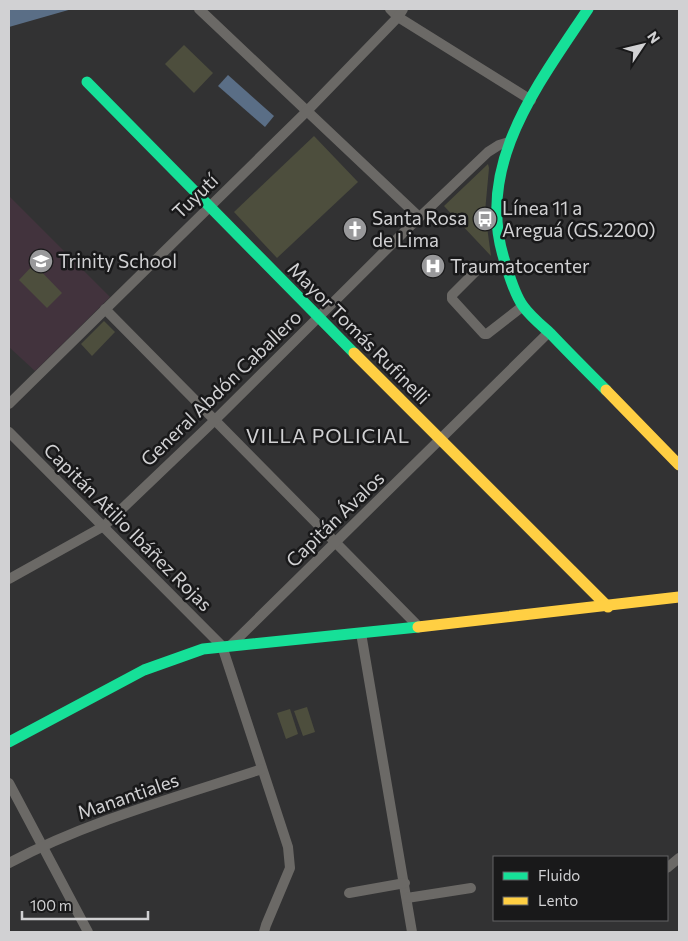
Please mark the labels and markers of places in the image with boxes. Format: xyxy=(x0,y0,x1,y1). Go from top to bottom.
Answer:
place label: Línea 11 a Areguá (GS.2200) xyxy=(502,196,656,241)
place label: Santa Rosa de Lima xyxy=(372,206,467,251)
bus stop icon: Línea 11 a Areguá (GS.2200) xyxy=(472,206,498,232)
church icon: Santa Rosa de Lima xyxy=(342,216,368,242)
school or university icon: Trinity School xyxy=(28,248,54,274)
place label: Trinity School xyxy=(58,249,177,272)
hospital icon: Traumatocenter xyxy=(420,253,446,279)
place label: Traumatocenter xyxy=(450,254,590,277)

